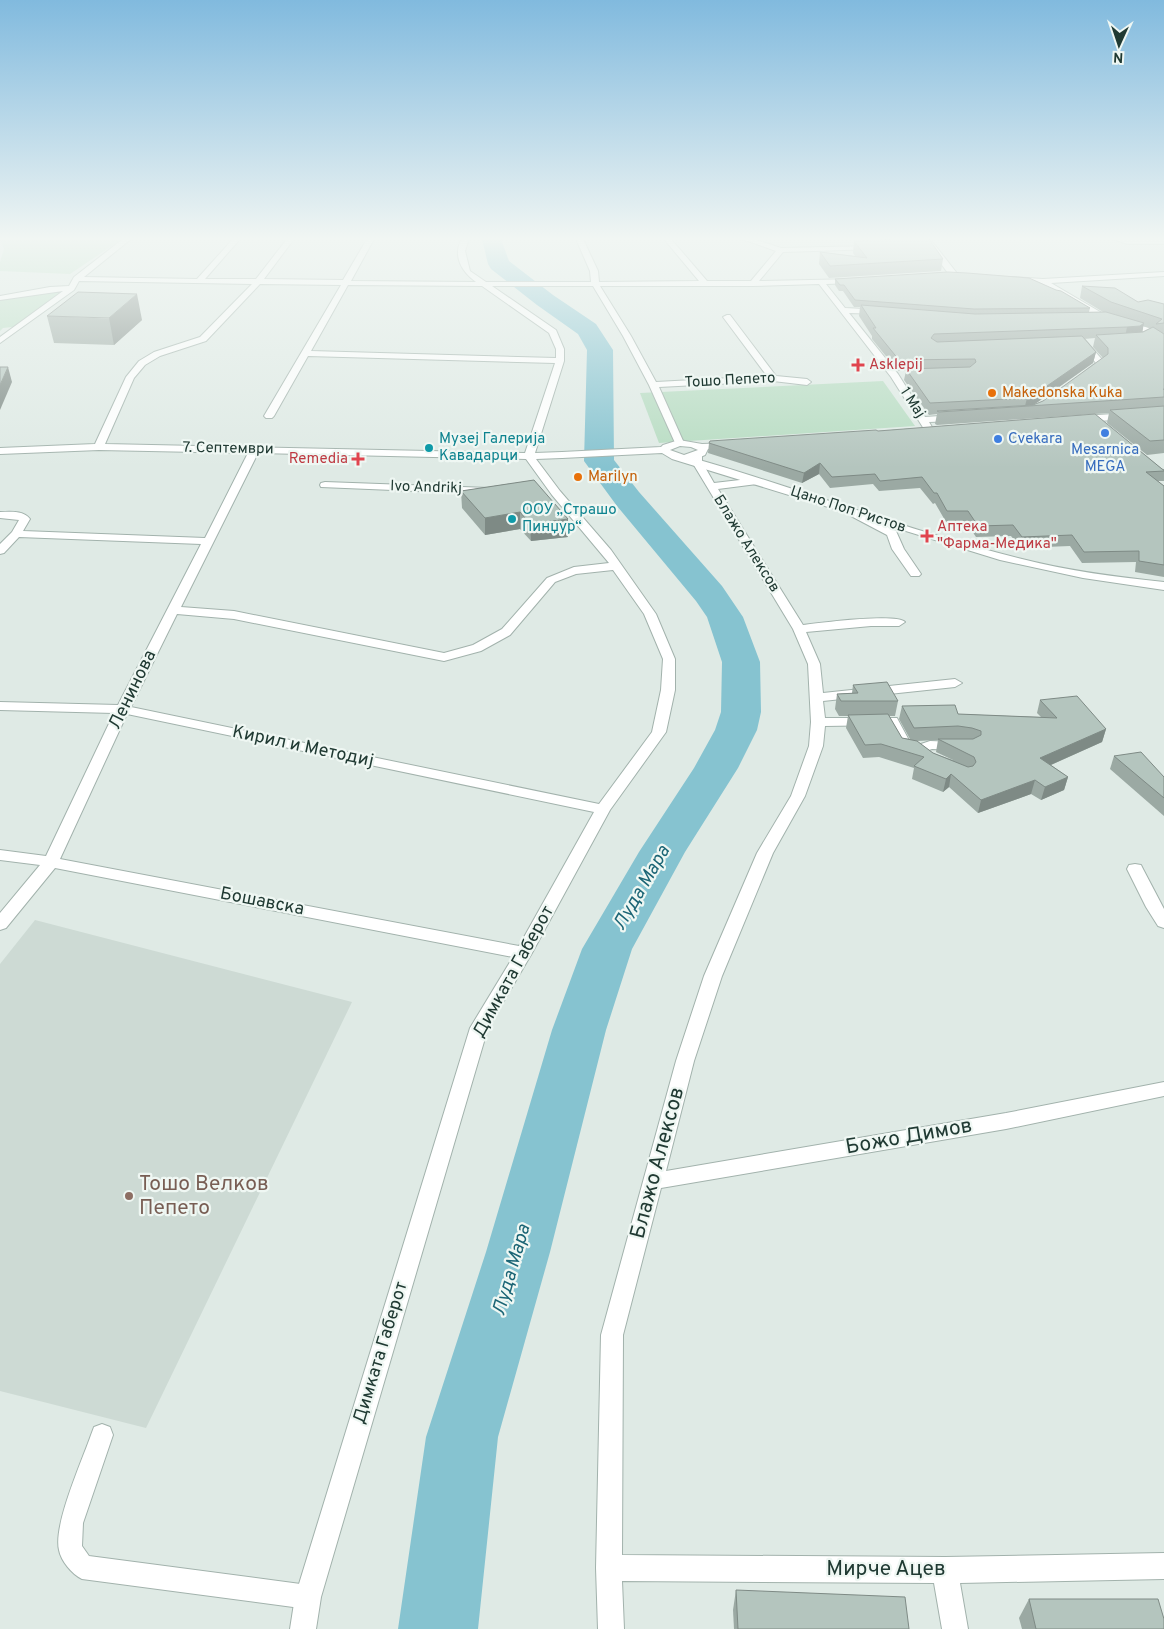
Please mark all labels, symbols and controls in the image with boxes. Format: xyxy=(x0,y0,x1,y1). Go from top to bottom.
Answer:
north arrow xyxy=(1094,20,1144,70)
text: N xyxy=(1113,48,1124,65)
place label: Asklepij xyxy=(869,356,923,375)
marker: Asklepij xyxy=(851,358,865,372)
street label: Тошо Пепето xyxy=(684,369,776,393)
street label: 1 Maj xyxy=(895,384,929,422)
place label: Makedonska Kuka xyxy=(1002,384,1122,403)
marker: Makedonska Kuka xyxy=(986,387,998,399)
marker: Mesarnica MEGA xyxy=(1099,427,1111,439)
place label: Музеј Галерија Кавадарци xyxy=(439,430,545,466)
place label: Cvekara xyxy=(1008,430,1062,449)
marker: Cvekara xyxy=(992,433,1004,445)
street label: 7. Септември xyxy=(182,439,274,459)
place label: Mesarnica MEGA xyxy=(1071,441,1139,477)
marker: Музеј Галерија Кавадарци xyxy=(423,442,435,454)
place label: Remedia xyxy=(289,450,348,469)
marker: Remedia xyxy=(352,453,364,465)
place label: Marilyn xyxy=(588,468,638,487)
marker: Marilyn xyxy=(572,471,584,483)
street label: Ivo Andrikj xyxy=(390,477,462,499)
street label: Цано Поп Ристов xyxy=(788,482,908,538)
street label: Блажо Алексов xyxy=(708,492,784,596)
place label: ООУ „Страшо Пинџур“ xyxy=(522,501,617,537)
marker: ООУ „Страшо Пинџур“ xyxy=(506,513,518,525)
place label: Аптека "Фарма-Медика" xyxy=(937,518,1057,554)
marker: Аптека "Фарма-Медика" xyxy=(921,530,933,542)
street label: Ленинова xyxy=(104,646,162,734)
street label: Кирил и Методиј xyxy=(230,721,376,773)
water label: Луда Мара xyxy=(608,841,676,935)
street label: Бошавска xyxy=(218,883,306,921)
street label: Димката Габерот xyxy=(468,902,560,1042)
street label: Блажо Алексов xyxy=(625,1084,691,1242)
street label: Божо Димов xyxy=(843,1113,975,1161)
place label: Тошо Велков Пепето xyxy=(139,1171,269,1222)
marker: Тошо Велков Пепето xyxy=(123,1190,135,1202)
water label: Луда Мара xyxy=(488,1221,537,1318)
street label: Димката Габерот xyxy=(348,1279,414,1427)
street label: Мирче Ацев xyxy=(826,1556,946,1583)

